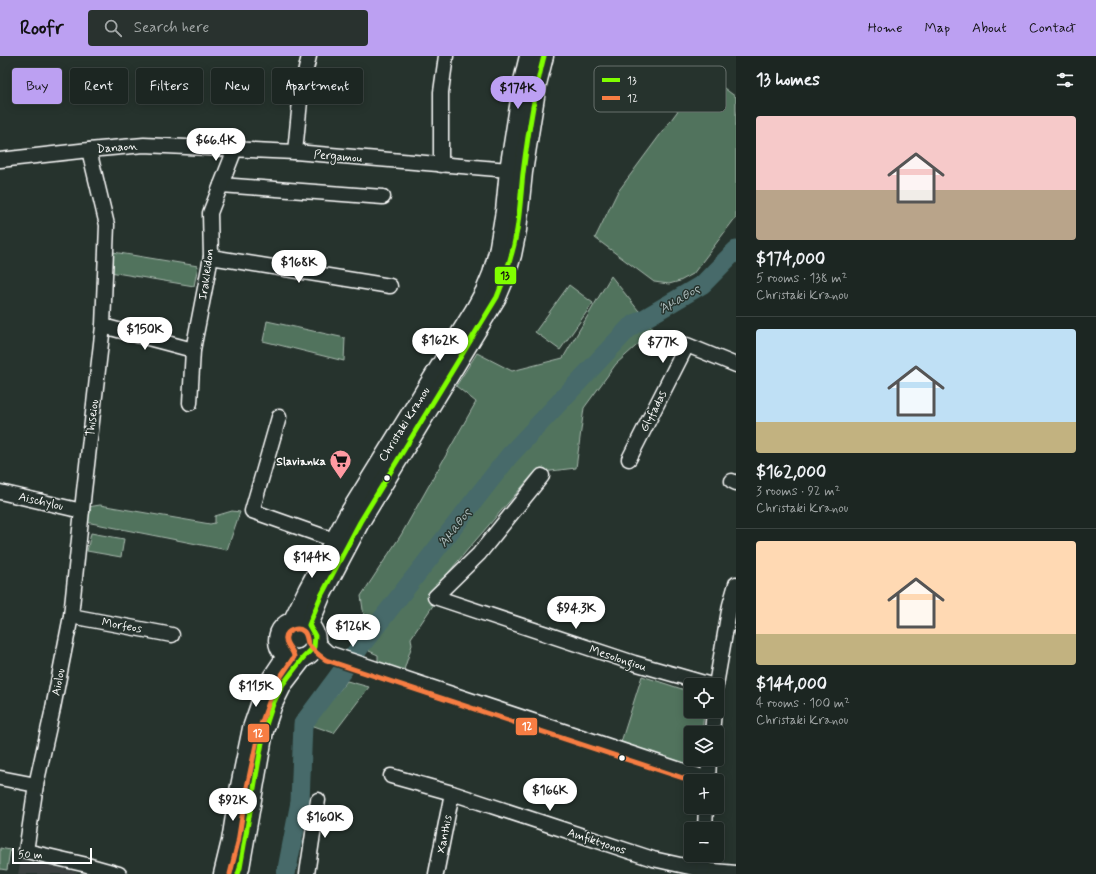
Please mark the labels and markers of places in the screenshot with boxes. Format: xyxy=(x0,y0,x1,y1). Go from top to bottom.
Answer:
pin: $174K xyxy=(490,76,546,110)
pin: $66.4K xyxy=(183,128,249,162)
pin: $168K xyxy=(271,250,327,284)
pin: $150K xyxy=(117,317,173,351)
pin: $162K xyxy=(412,328,468,362)
pin: $77K xyxy=(639,330,687,364)
supermarket icon: Slavianka xyxy=(328,448,354,481)
place label: Slavianka xyxy=(276,454,326,470)
unlabelled marker xyxy=(382,473,392,483)
pin: $144K xyxy=(284,545,340,579)
pin: $94.3K xyxy=(543,596,609,630)
pin: $126K xyxy=(325,614,381,648)
pin: $115K xyxy=(228,674,284,708)
unlabelled marker xyxy=(617,753,627,763)
pin: $166K xyxy=(522,778,578,812)
pin: $92K xyxy=(209,788,257,822)
pin: $160K xyxy=(297,805,353,839)

